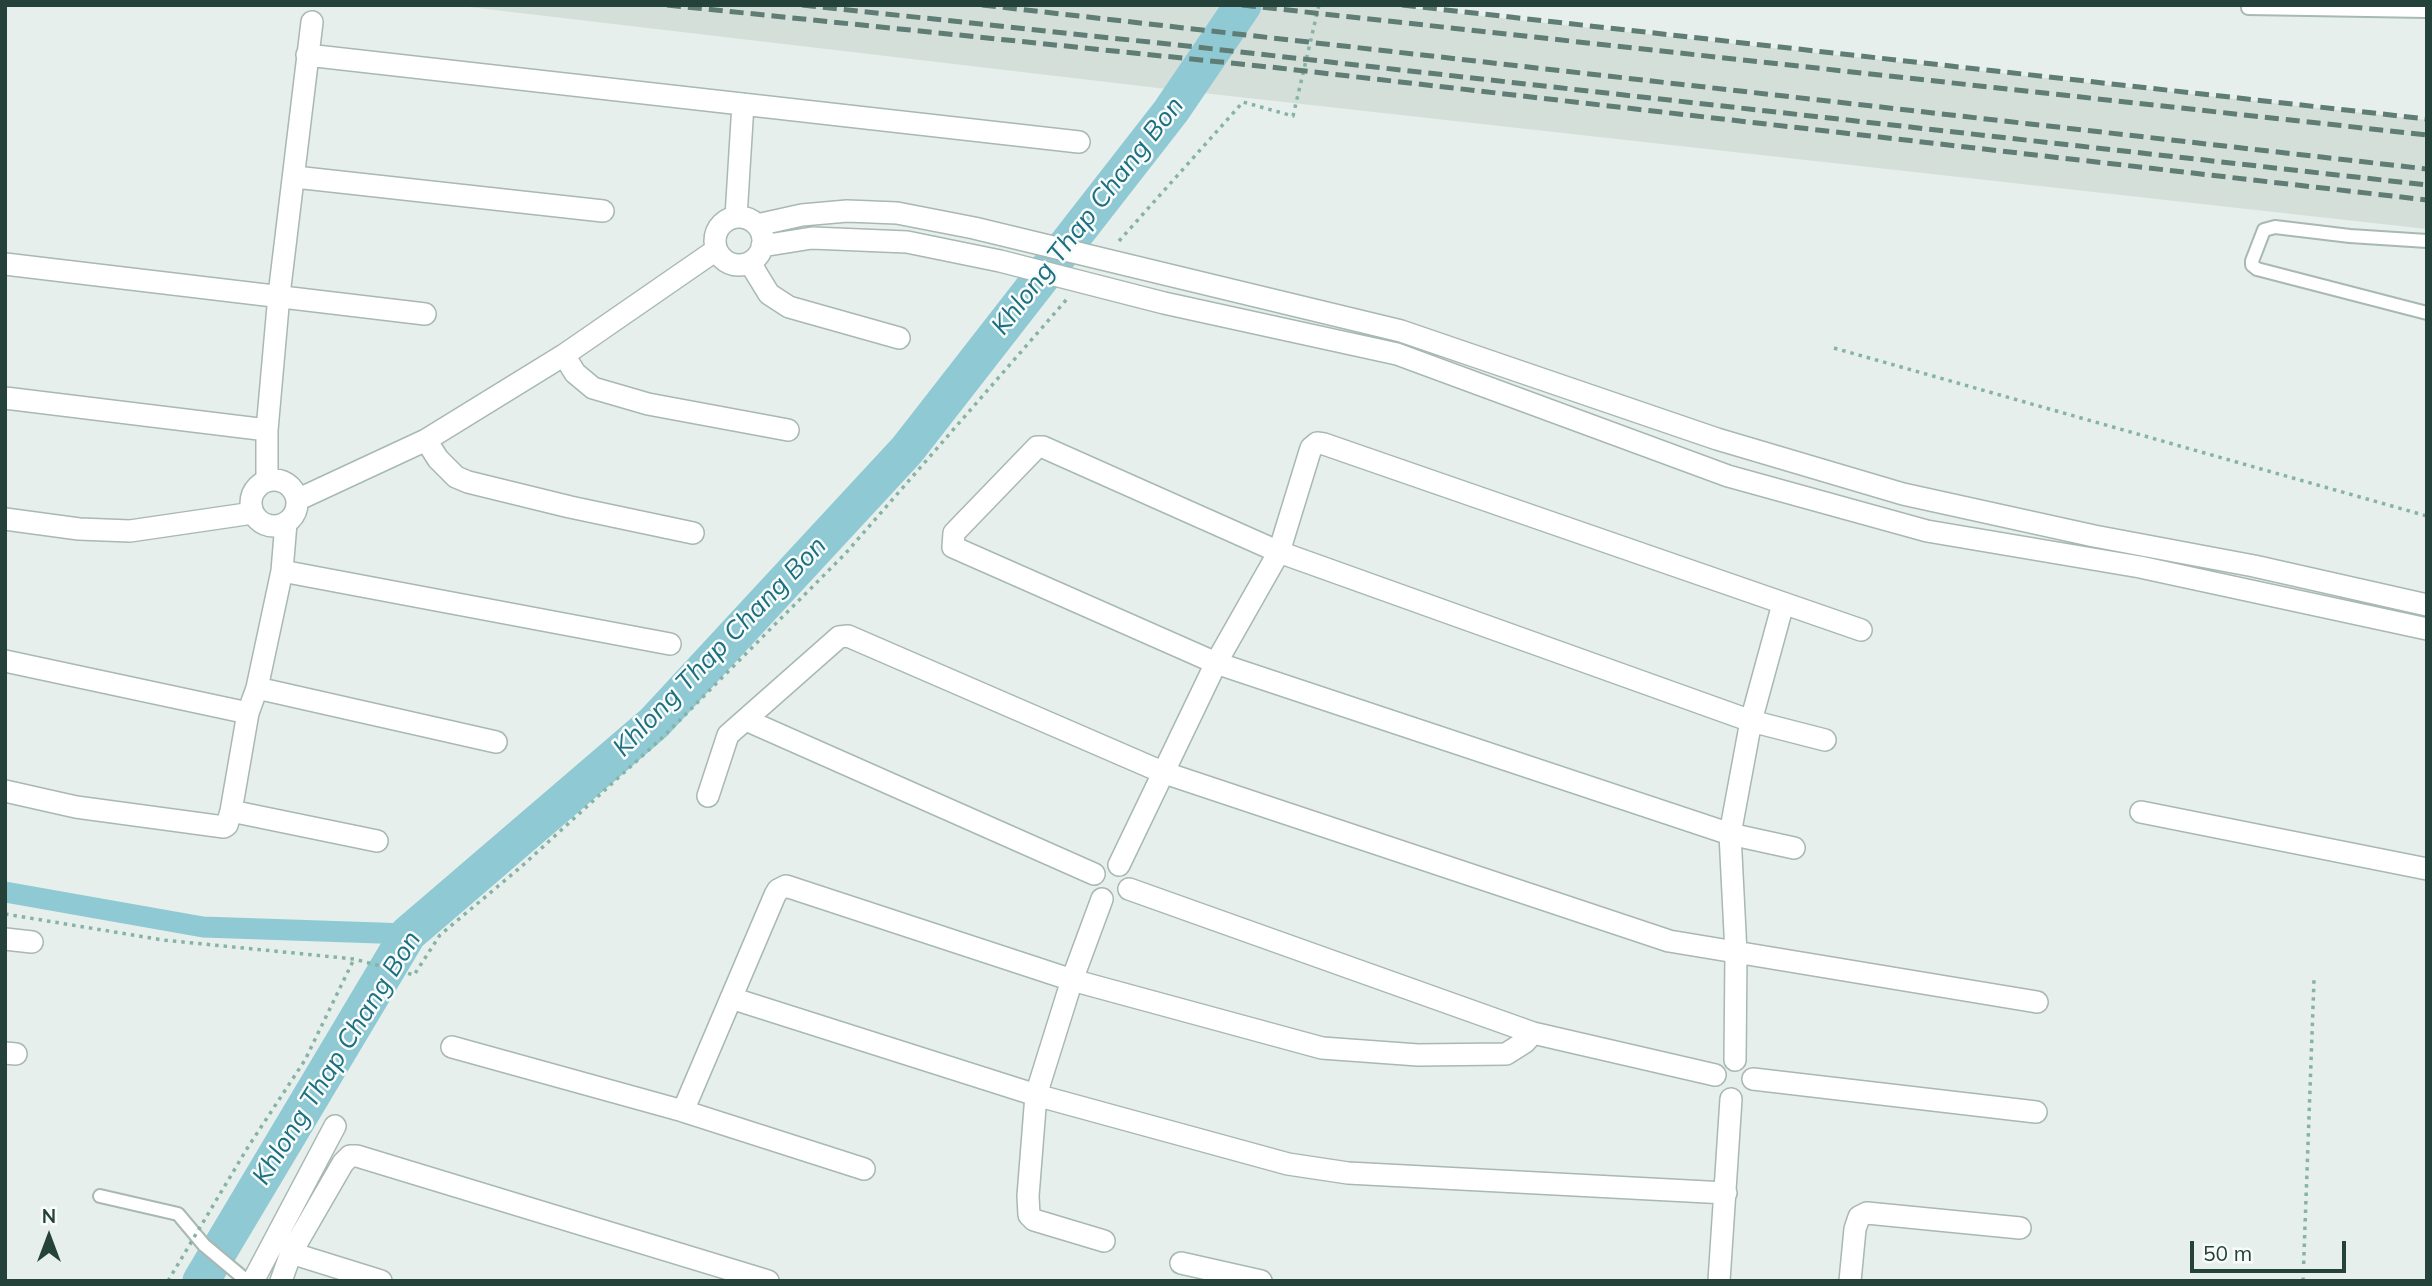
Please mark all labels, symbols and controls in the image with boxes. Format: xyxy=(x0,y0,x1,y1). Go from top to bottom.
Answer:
water label: Khlong Thap Chang Bon xyxy=(985,91,1191,341)
water label: Khlong Thap Chang Bon xyxy=(607,531,833,763)
water label: Khlong Thap Chang Bon xyxy=(246,925,428,1191)
north arrow xyxy=(14,1202,84,1272)
text: N xyxy=(42,1204,56,1228)
scale bar xyxy=(2194,1226,2350,1270)
text: 50 m xyxy=(2203,1240,2252,1266)

